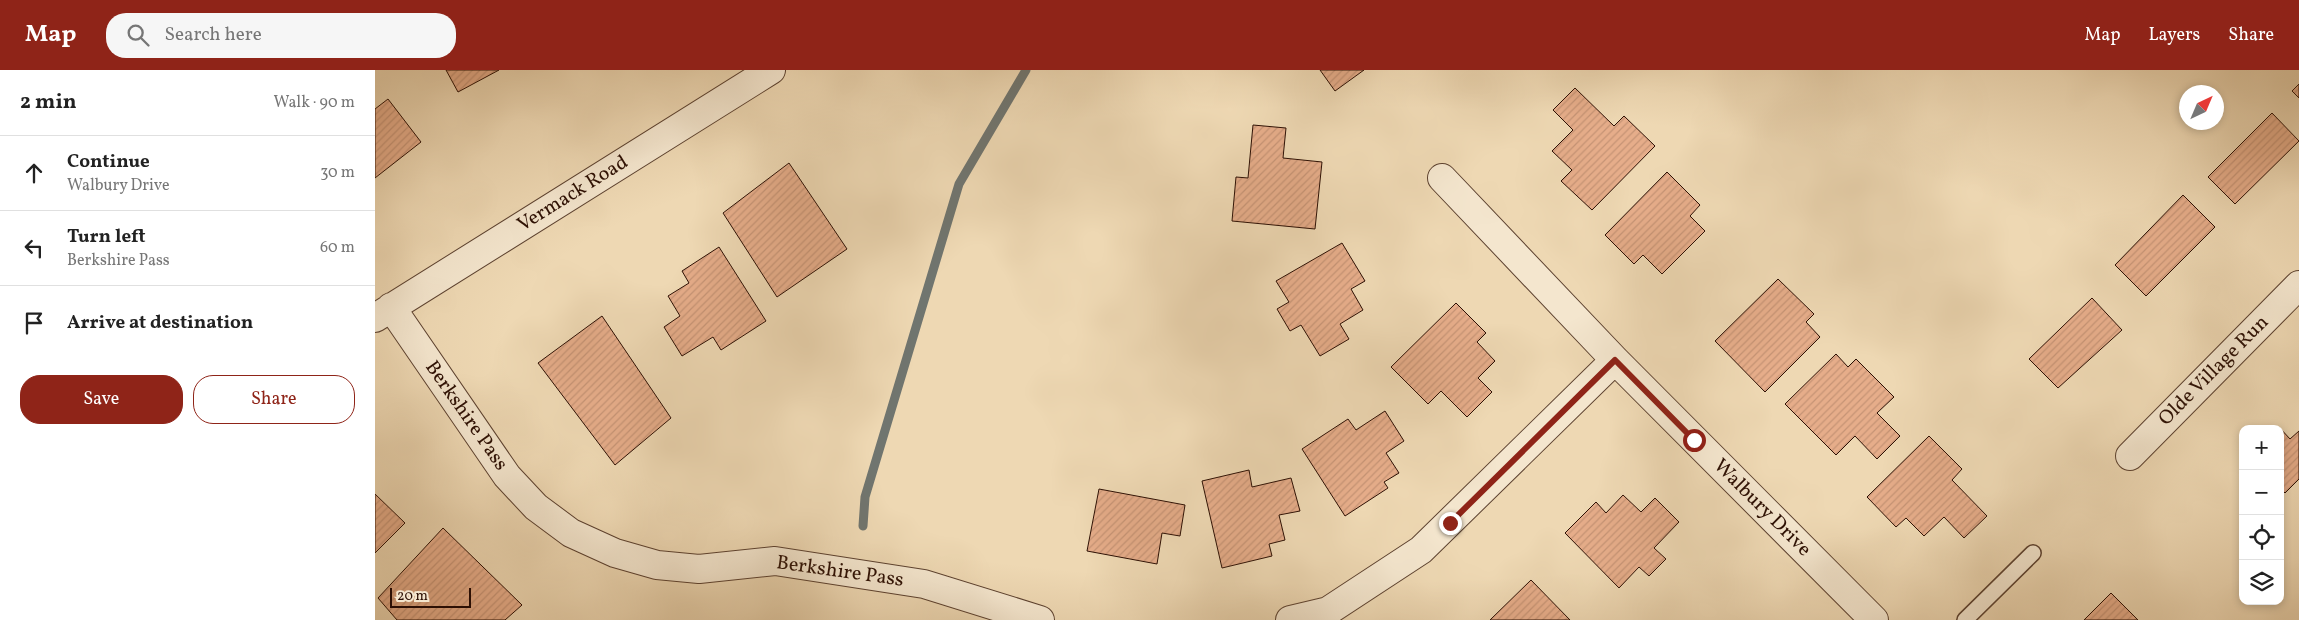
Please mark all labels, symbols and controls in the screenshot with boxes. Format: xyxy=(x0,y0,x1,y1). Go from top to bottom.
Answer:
search box xyxy=(106,13,456,58)
text: Map xyxy=(25,18,76,52)
icon: search xyxy=(124,21,152,49)
text: Search here xyxy=(164,22,262,48)
text: Map xyxy=(2084,23,2120,48)
text: Layers xyxy=(2148,23,2200,48)
text: Share xyxy=(2228,23,2274,48)
north arrow xyxy=(2179,85,2224,130)
text: 2 min xyxy=(20,88,77,117)
text: Walk · 90 m xyxy=(273,92,355,114)
text: Continue xyxy=(67,149,150,175)
street label: Vermack Road xyxy=(512,149,634,239)
icon: ahead xyxy=(20,159,48,187)
text: 30 m xyxy=(320,162,355,184)
text: Walbury Drive xyxy=(67,175,170,197)
text: Turn left xyxy=(67,224,146,250)
icon: left xyxy=(20,234,48,262)
text: 60 m xyxy=(320,237,355,259)
text: Berkshire Pass xyxy=(67,250,170,272)
icon: arrive xyxy=(20,309,48,337)
street label: Olde Village Run xyxy=(2152,309,2276,433)
text: Arrive at destination xyxy=(67,310,253,336)
street label: Berkshire Pass xyxy=(418,355,514,477)
button: Save xyxy=(20,375,183,424)
button: Share xyxy=(193,375,355,424)
map controls xyxy=(2239,425,2284,605)
button: + xyxy=(2239,425,2284,470)
route start xyxy=(1683,429,1706,452)
street label: Walbury Drive xyxy=(1707,453,1817,563)
button: − xyxy=(2239,470,2284,515)
route end xyxy=(1439,512,1462,535)
button: locate xyxy=(2239,515,2284,560)
street label: Berkshire Pass xyxy=(775,549,905,595)
button: layers xyxy=(2239,560,2284,605)
scale bar xyxy=(390,585,471,608)
text: 20 m xyxy=(397,587,428,606)

